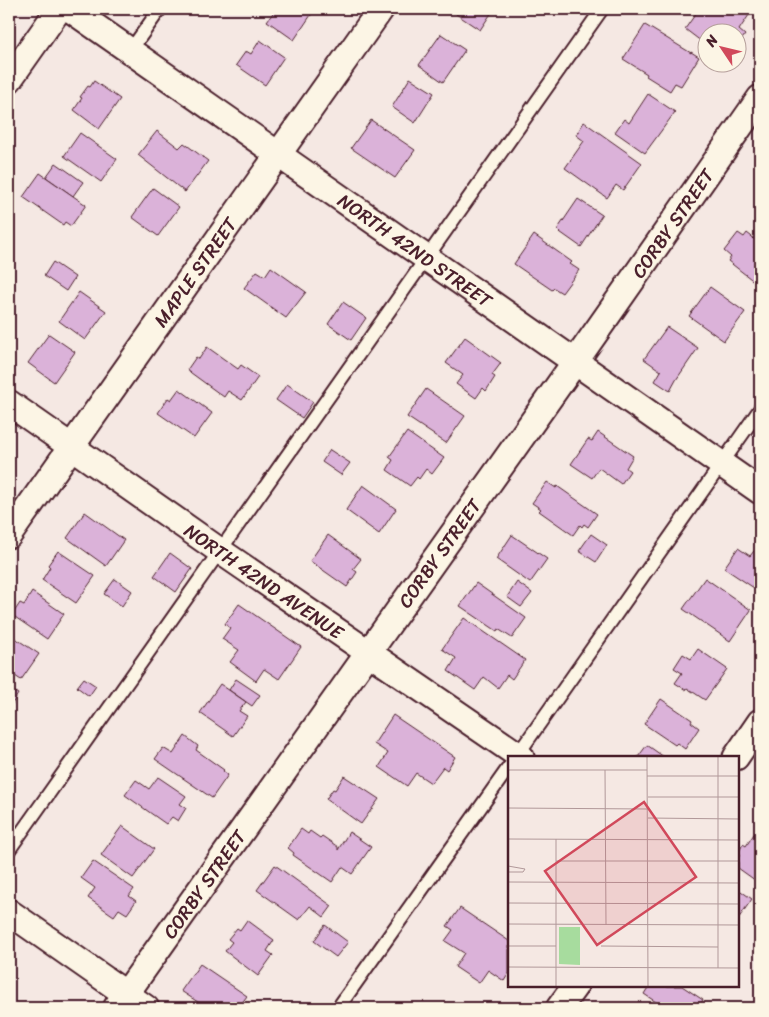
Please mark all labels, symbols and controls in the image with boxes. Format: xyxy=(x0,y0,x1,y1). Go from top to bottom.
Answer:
north arrow xyxy=(696,22,746,72)
text: N xyxy=(698,29,725,53)
street label: CORBY STREET xyxy=(623,161,723,285)
street label: NORTH 42ND STREET xyxy=(331,185,500,317)
street label: MAPLE STREET xyxy=(145,209,247,334)
street label: CORBY STREET xyxy=(389,491,491,615)
street label: NORTH 42ND AVENUE xyxy=(177,515,352,649)
inset map xyxy=(508,756,739,987)
street label: CORBY STREET xyxy=(154,822,255,946)

